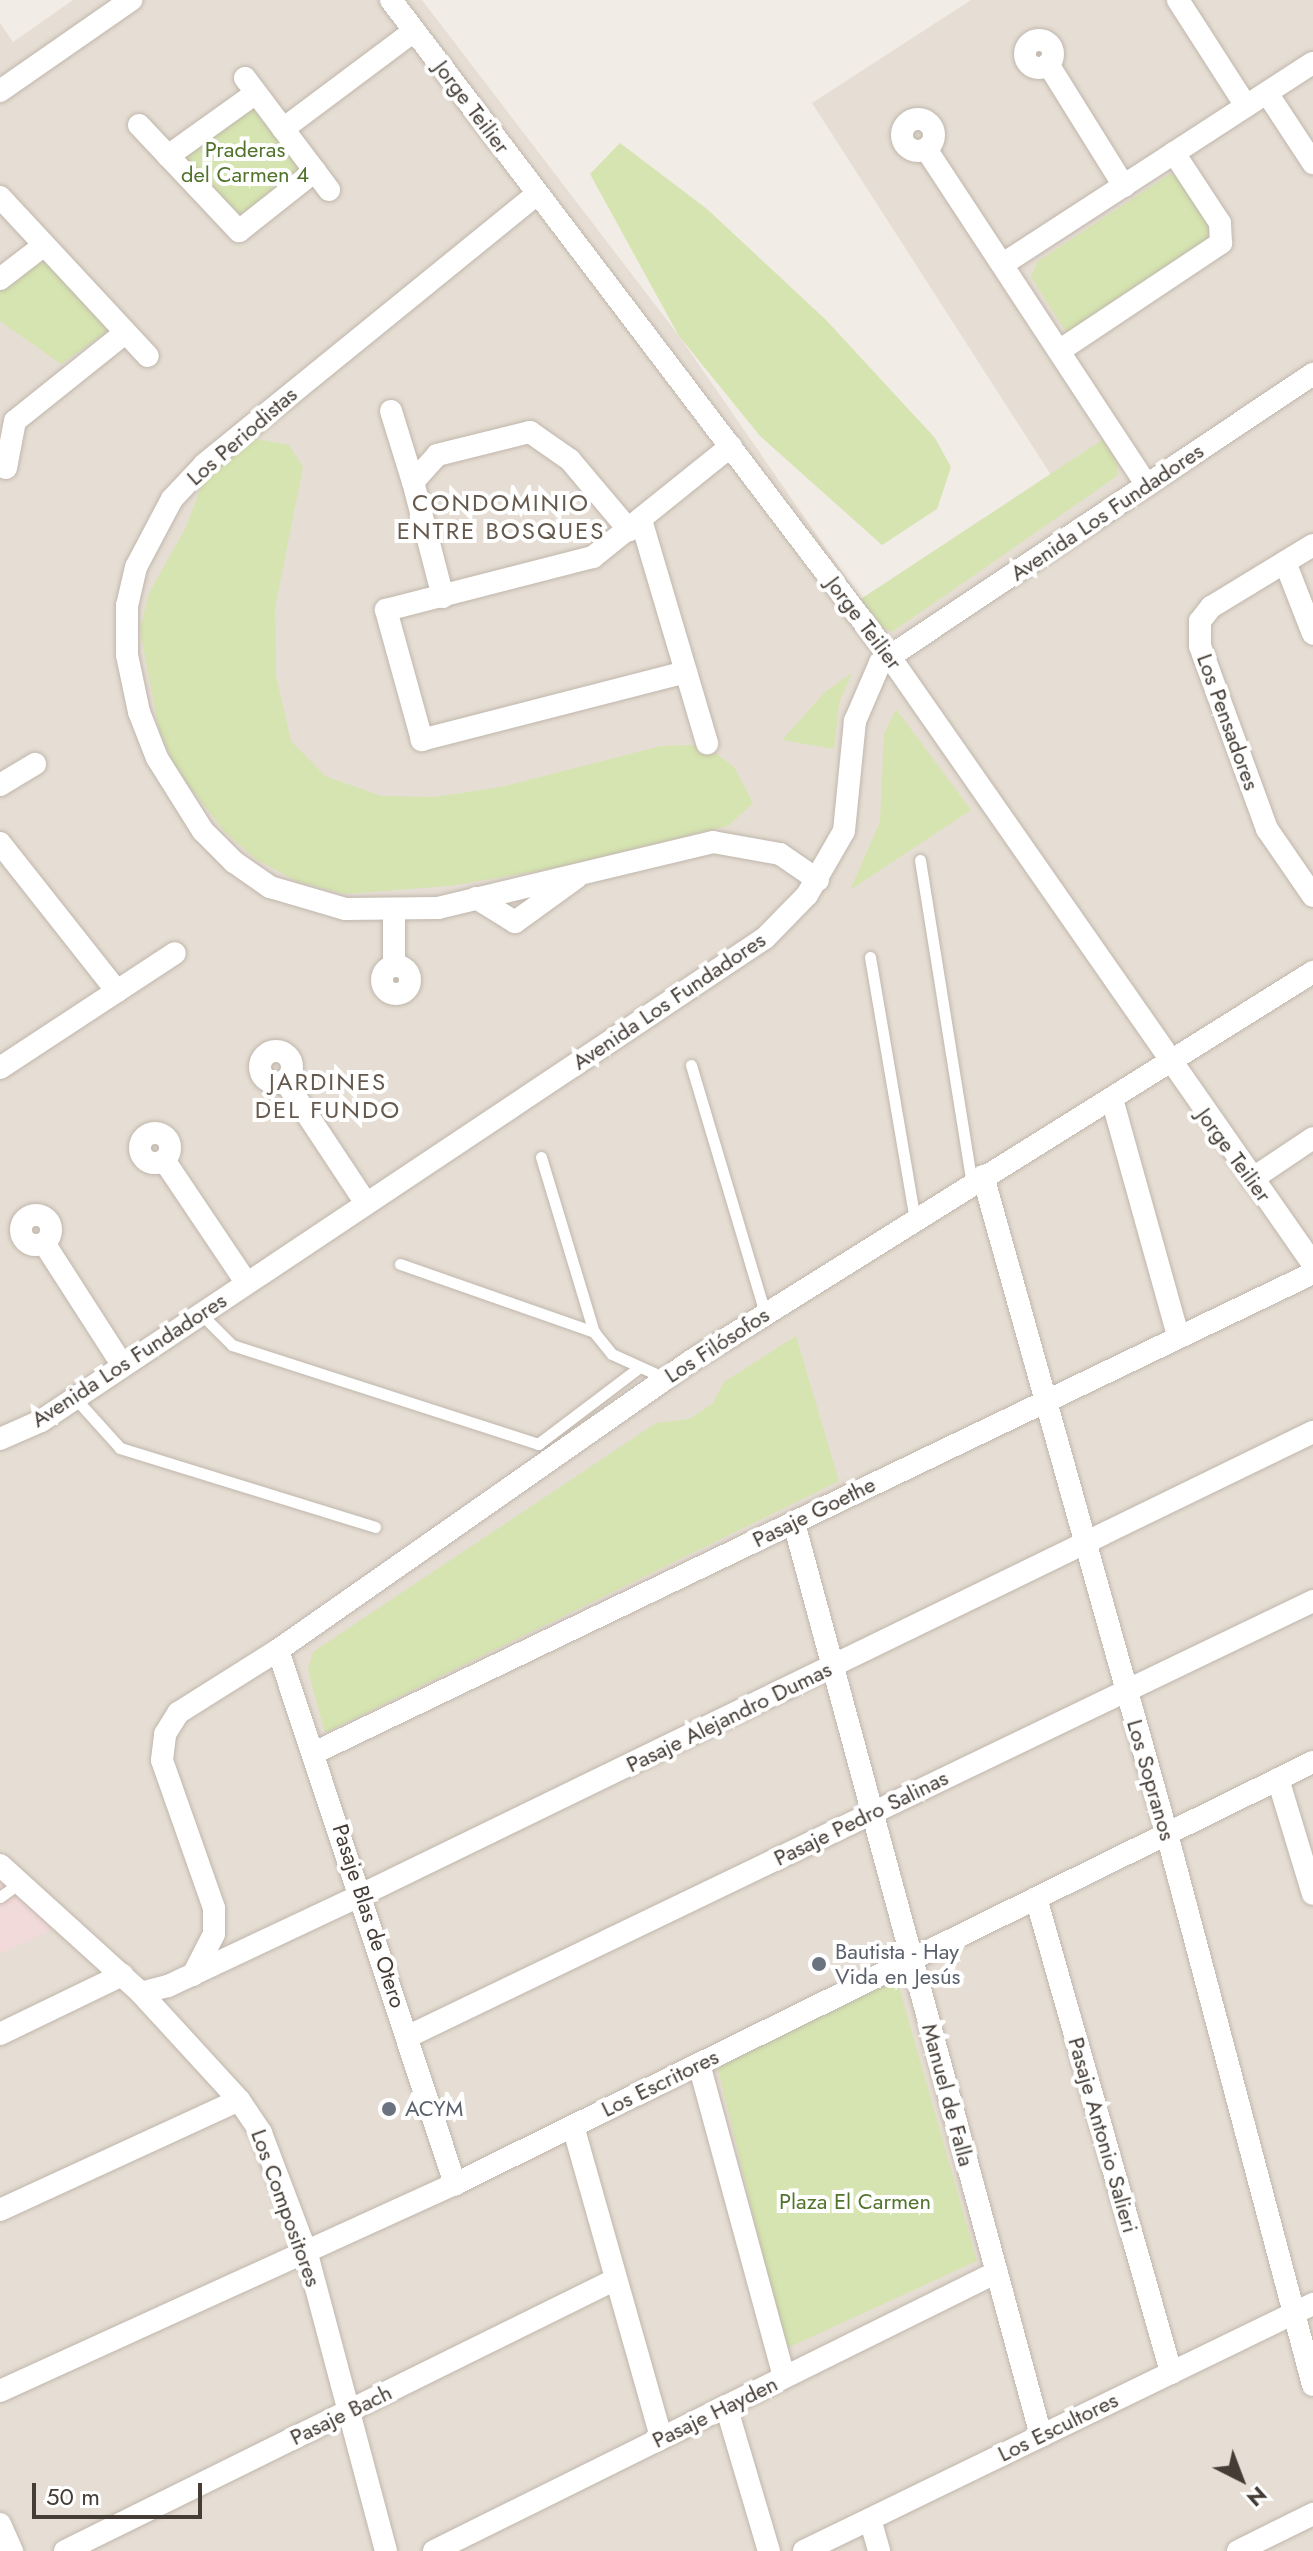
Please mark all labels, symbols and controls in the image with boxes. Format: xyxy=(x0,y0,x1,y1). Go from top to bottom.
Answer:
street label: Jorge Teilier xyxy=(428,55,516,159)
park label: Praderas del Carmen 4 xyxy=(181,136,309,188)
street label: Los Periodistas xyxy=(182,381,302,491)
street label: Avenida Los Fundadores xyxy=(1005,438,1209,586)
district label: CONDOMINIO ENTRE BOSQUES xyxy=(397,489,605,545)
street label: Jorge Teilier xyxy=(820,571,908,675)
street label: Los Pensadores xyxy=(1191,650,1265,794)
street label: Avenida Los Fundadores xyxy=(567,927,771,1075)
district label: JARDINES DEL FUNDO xyxy=(255,1068,401,1124)
street label: Jorge Teilier xyxy=(1191,1103,1277,1207)
street label: Avenida Los Fundadores xyxy=(27,1287,231,1433)
street label: Los Filósofos xyxy=(660,1301,774,1389)
street label: Pasaje Goethe xyxy=(748,1471,880,1553)
street label: Pasaje Alejandro Dumas xyxy=(622,1656,836,1778)
street label: Los Sopranos xyxy=(1121,1717,1181,1843)
street label: Pasaje Pedro Salinas xyxy=(770,1764,952,1872)
street label: Pasaje Blas de Otero xyxy=(327,1821,411,2011)
place label: Bautista - Hay Vida en Jesús xyxy=(835,1938,960,1990)
marker: Bautista - Hay Vida en Jesús xyxy=(810,1955,828,1973)
street label: Manuel de Falla xyxy=(916,2021,980,2169)
street label: Pasaje Antonio Salieri xyxy=(1062,2034,1144,2236)
street label: Los Escritores xyxy=(597,2043,723,2123)
place label: ACYM xyxy=(405,2096,463,2122)
marker: ACYM xyxy=(380,2100,398,2118)
street label: Los Compositores xyxy=(245,2126,327,2290)
park label: Plaza El Carmen xyxy=(779,2189,931,2215)
street label: Pasaje Hayden xyxy=(648,2370,782,2454)
street label: Pasaje Bach xyxy=(286,2379,396,2451)
street label: Los Escultores xyxy=(994,2387,1122,2467)
north arrow xyxy=(1201,2439,1281,2519)
scale bar xyxy=(36,2467,206,2517)
text: 50 m xyxy=(46,2479,100,2514)
text: N xyxy=(1240,2479,1274,2515)

